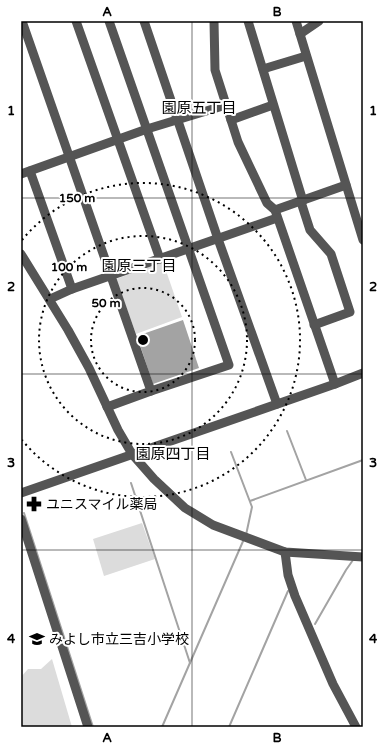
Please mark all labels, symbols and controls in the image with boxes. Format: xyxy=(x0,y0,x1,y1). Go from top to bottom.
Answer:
text: A xyxy=(102,4,112,20)
text: B xyxy=(272,4,282,20)
district label: 園原五丁目 xyxy=(161,99,237,117)
text: 1 xyxy=(7,103,15,119)
text: 1 xyxy=(369,103,377,119)
text: 150 m xyxy=(59,191,95,205)
district label: 園原三丁目 xyxy=(101,257,177,275)
text: 100 m xyxy=(51,260,87,274)
text: 2 xyxy=(7,279,15,295)
text: 2 xyxy=(369,279,377,295)
text: 50 m xyxy=(91,296,121,310)
centre of rings xyxy=(136,333,150,347)
district label: 園原四丁目 xyxy=(135,445,211,463)
text: 3 xyxy=(7,455,15,471)
text: 3 xyxy=(369,455,377,471)
pharmacy icon: ユニスマイル薬局 xyxy=(25,495,43,513)
place label: ユニスマイル薬局 xyxy=(46,496,158,513)
school or university icon: みよし市立三吉小学校 xyxy=(28,630,46,648)
text: 4 xyxy=(7,631,16,647)
place label: みよし市立三吉小学校 xyxy=(49,631,189,648)
text: 4 xyxy=(369,631,378,647)
text: A xyxy=(102,730,112,746)
text: B xyxy=(272,730,282,746)

